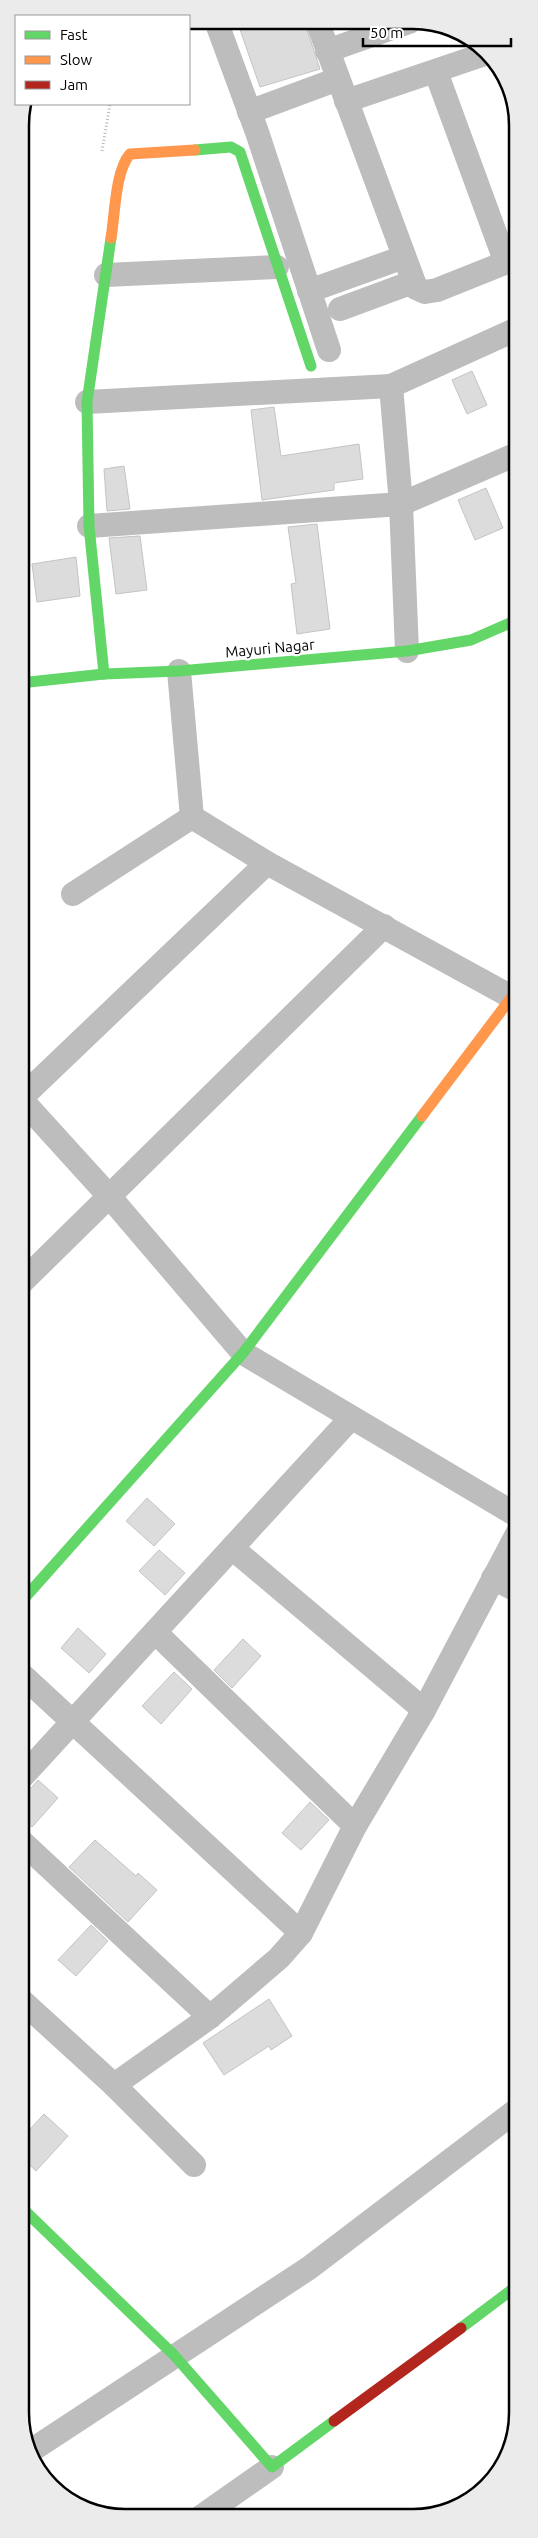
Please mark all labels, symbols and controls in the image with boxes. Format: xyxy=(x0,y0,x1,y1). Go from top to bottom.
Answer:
legend xyxy=(15,15,190,105)
scale bar xyxy=(363,15,510,47)
text: 50 m xyxy=(370,24,403,41)
text: Fast xyxy=(60,26,88,43)
text: Slow xyxy=(60,51,93,68)
text: Jam xyxy=(60,76,88,93)
street label: Mayuri Nagar xyxy=(225,636,316,660)

